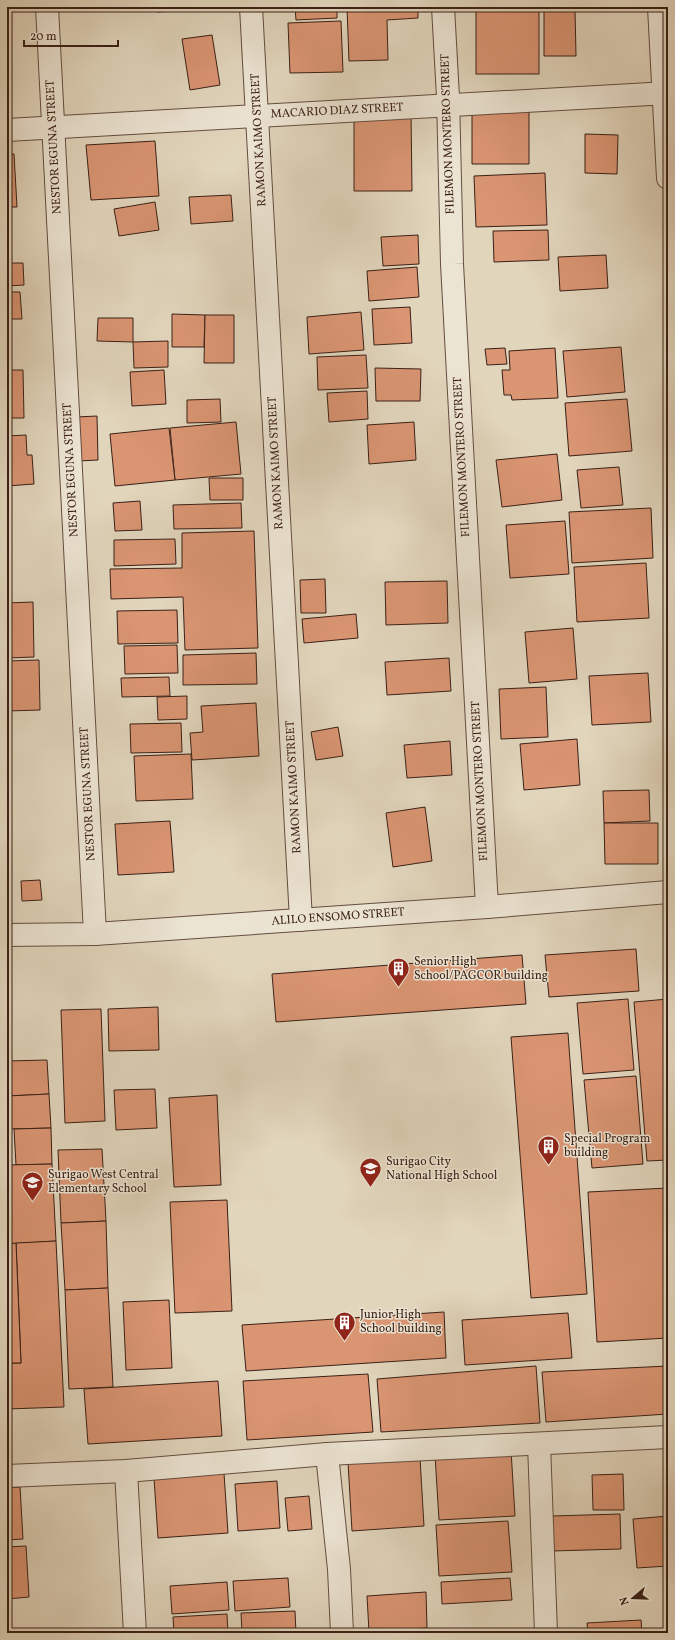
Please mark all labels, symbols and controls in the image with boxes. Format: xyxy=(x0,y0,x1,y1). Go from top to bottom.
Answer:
scale bar xyxy=(24,22,118,48)
text: 20 m xyxy=(30,29,57,45)
street label: FILEMON MONTERO STREET xyxy=(437,53,459,215)
street label: RAMON KAIMO STREET xyxy=(248,73,270,207)
street label: NESTOR EGUNA STREET xyxy=(42,79,66,215)
street label: MACARIO DIAZ STREET xyxy=(270,100,404,122)
street label: FILEMON MONTERO STREET xyxy=(450,376,474,538)
street label: RAMON KAIMO STREET xyxy=(265,396,287,530)
street label: NESTOR EGUNA STREET xyxy=(59,402,83,538)
street label: FILEMON MONTERO STREET xyxy=(468,700,492,862)
street label: RAMON KAIMO STREET xyxy=(283,720,305,854)
street label: NESTOR EGUNA STREET xyxy=(76,726,100,862)
street label: ALILO ENSOMO STREET xyxy=(271,904,405,930)
place label: Senior High School/PAGCOR building xyxy=(414,954,548,984)
building icon: Senior High School/PAGCOR building xyxy=(386,956,412,989)
place label: Special Program building xyxy=(564,1131,651,1161)
building icon: Special Program building xyxy=(536,1133,562,1166)
place label: Surigao City National High School xyxy=(386,1154,498,1184)
school or university icon: Surigao City National High School xyxy=(358,1156,384,1189)
place label: Surigao West Central Elementary School xyxy=(48,1167,159,1197)
school or university icon: Surigao West Central Elementary School xyxy=(20,1169,46,1202)
place label: Junior High School building xyxy=(360,1307,442,1337)
building icon: Junior High School building xyxy=(332,1309,358,1342)
north arrow xyxy=(613,1578,653,1618)
text: N xyxy=(617,1595,633,1607)

